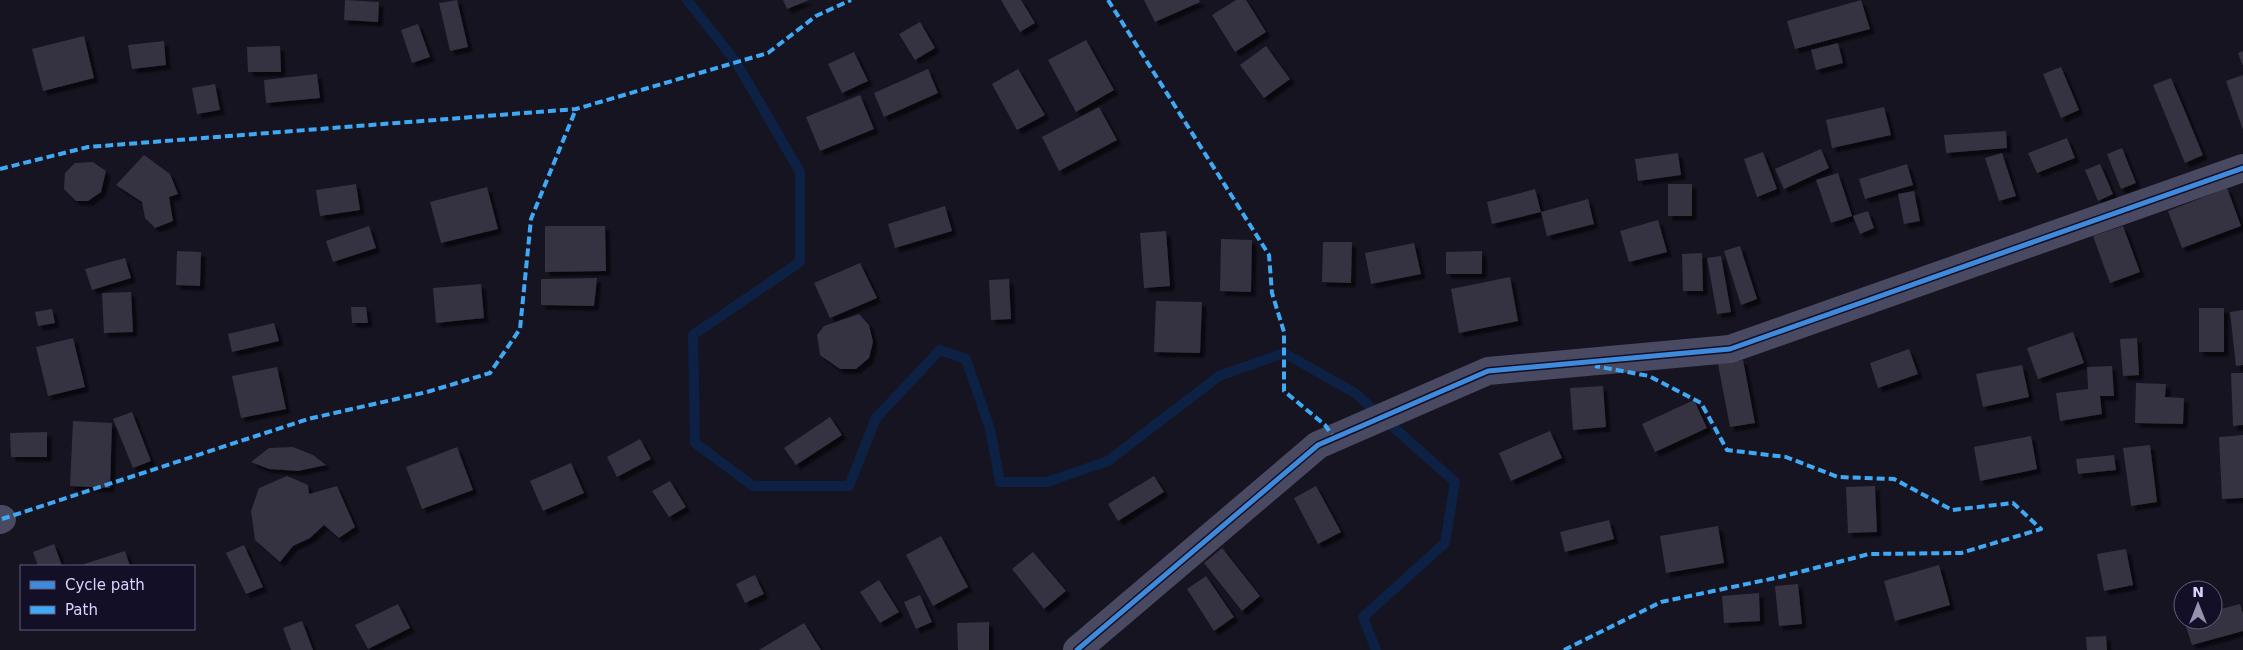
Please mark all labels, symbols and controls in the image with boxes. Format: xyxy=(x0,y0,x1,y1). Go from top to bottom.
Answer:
legend xyxy=(20,565,195,630)
text: Cycle path xyxy=(65,576,145,594)
north arrow xyxy=(2173,580,2223,630)
text: N xyxy=(2192,584,2204,600)
text: Path xyxy=(65,601,98,619)

